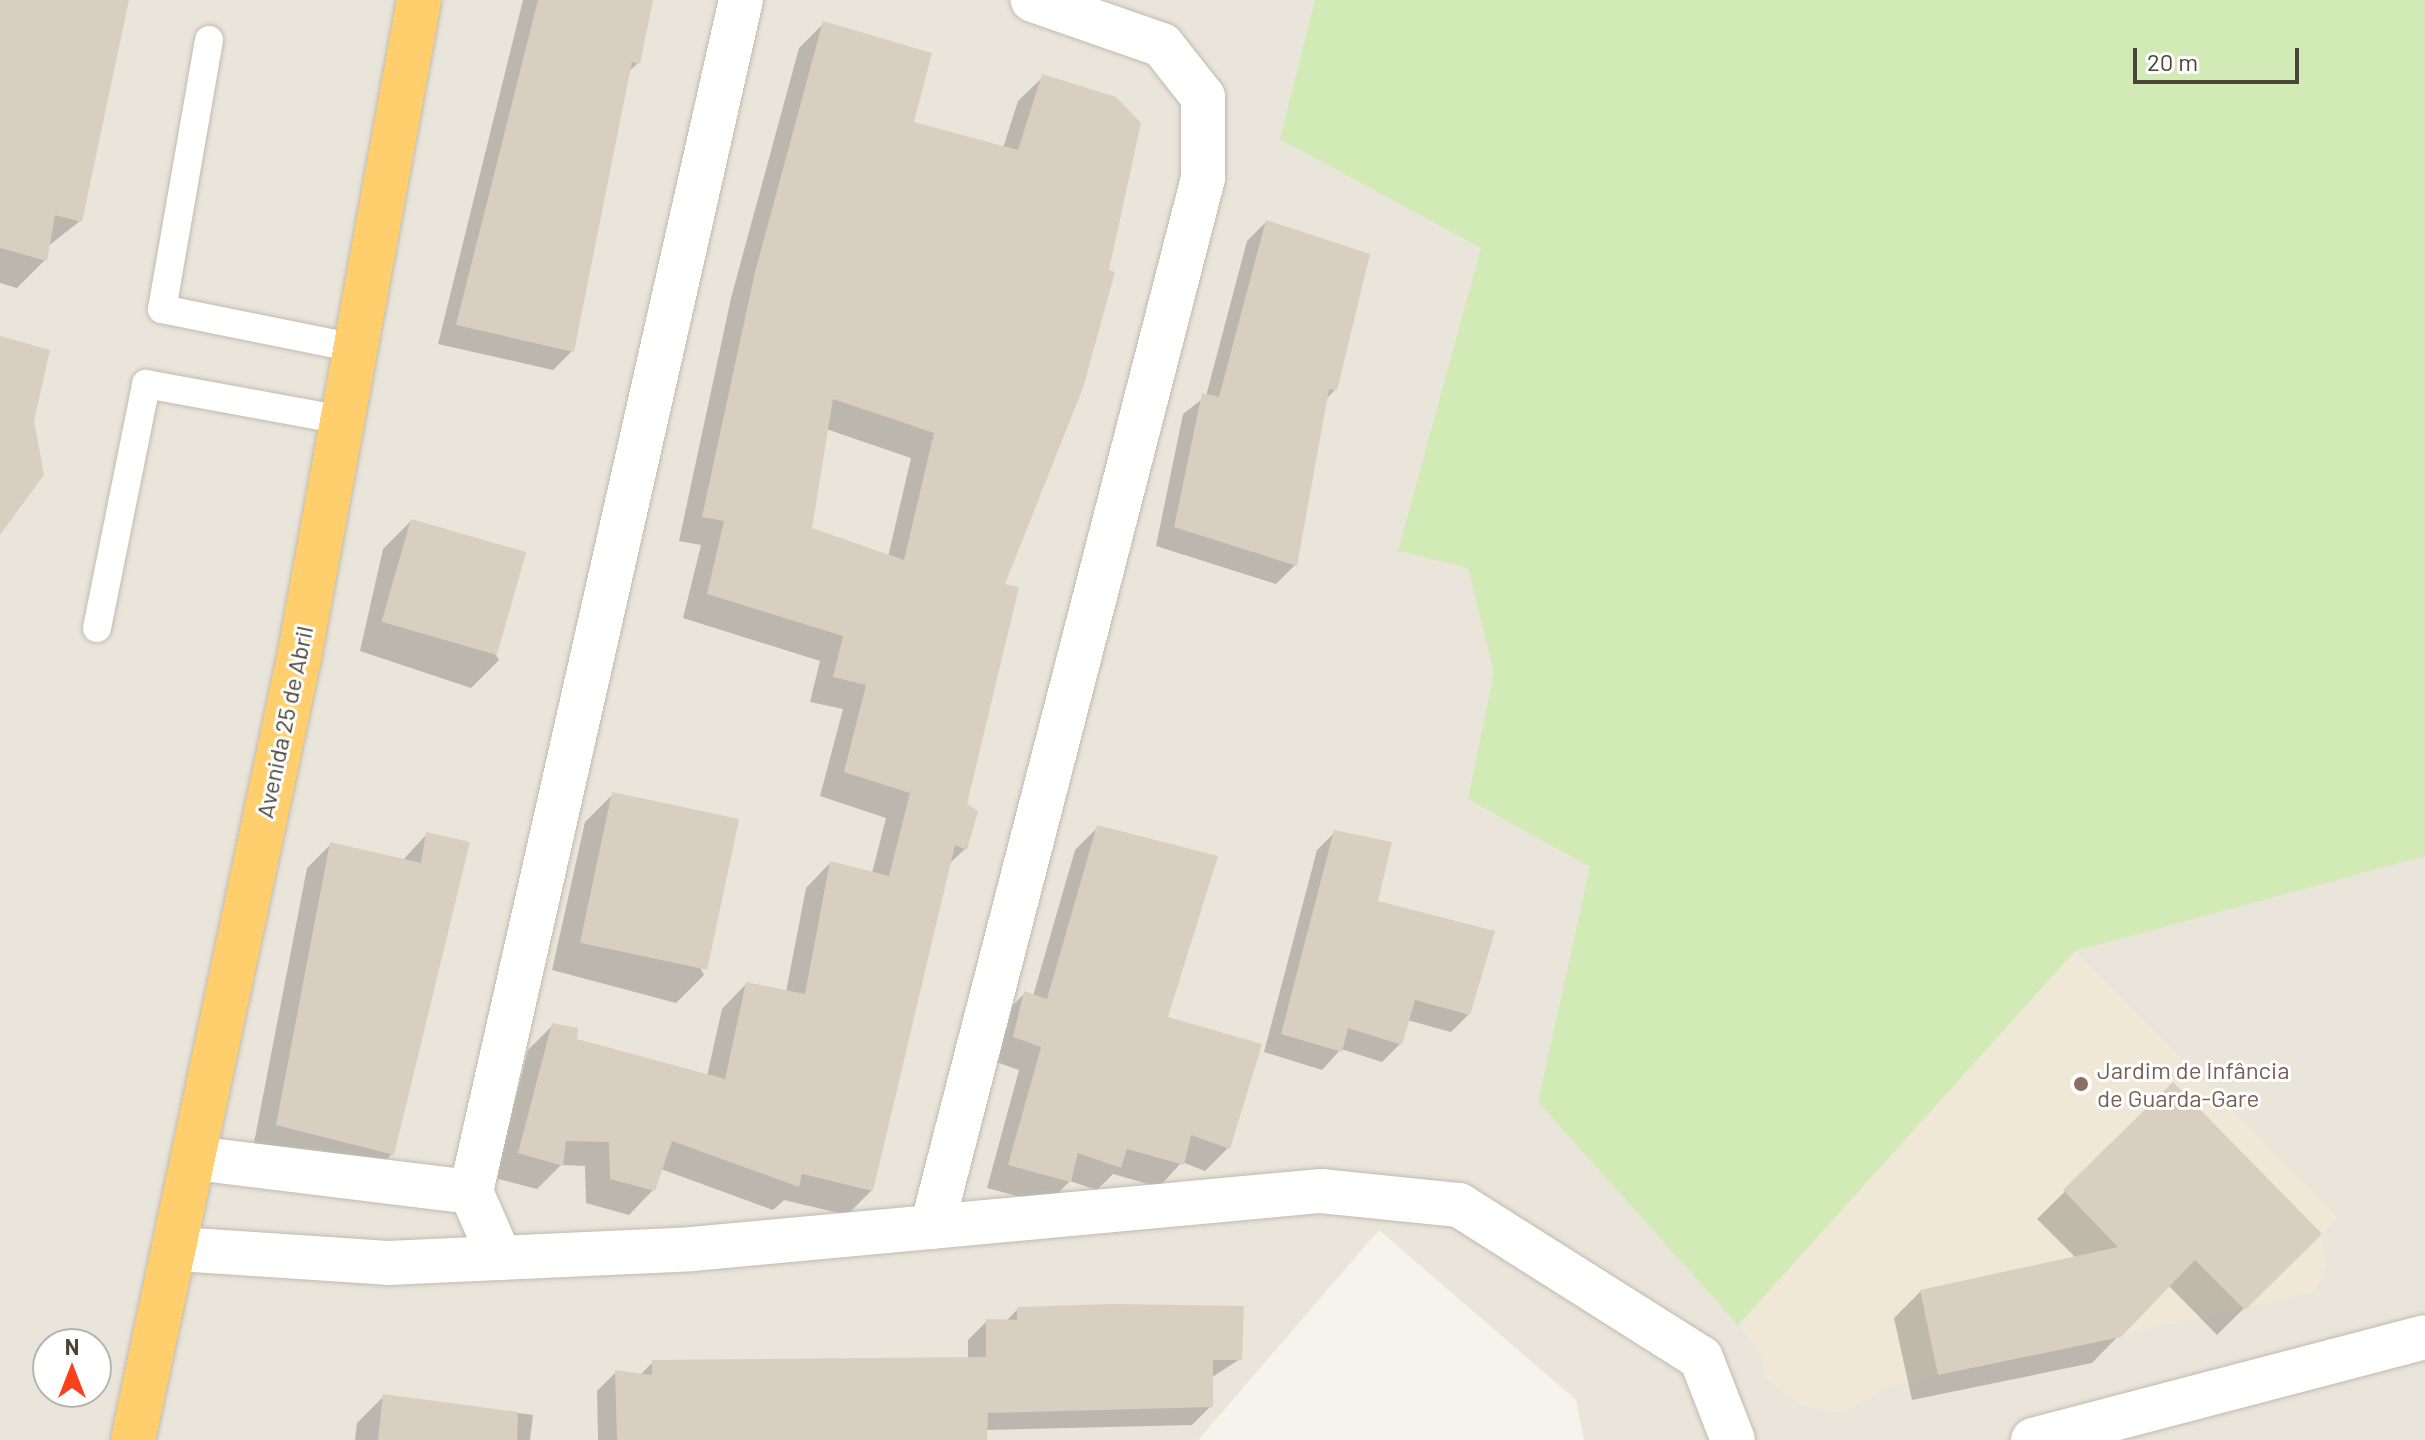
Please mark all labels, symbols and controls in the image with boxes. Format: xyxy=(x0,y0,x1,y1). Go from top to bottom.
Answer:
scale bar xyxy=(2137,32,2303,82)
text: 20 m xyxy=(2147,47,2198,76)
street label: Avenida 25 de Abril xyxy=(250,623,318,821)
place label: Jardim de Infância de Guarda-Gare xyxy=(2097,1056,2289,1112)
marker: Jardim de Infância de Guarda-Gare xyxy=(2072,1075,2090,1093)
north arrow xyxy=(32,1328,112,1408)
text: N xyxy=(65,1333,79,1359)

